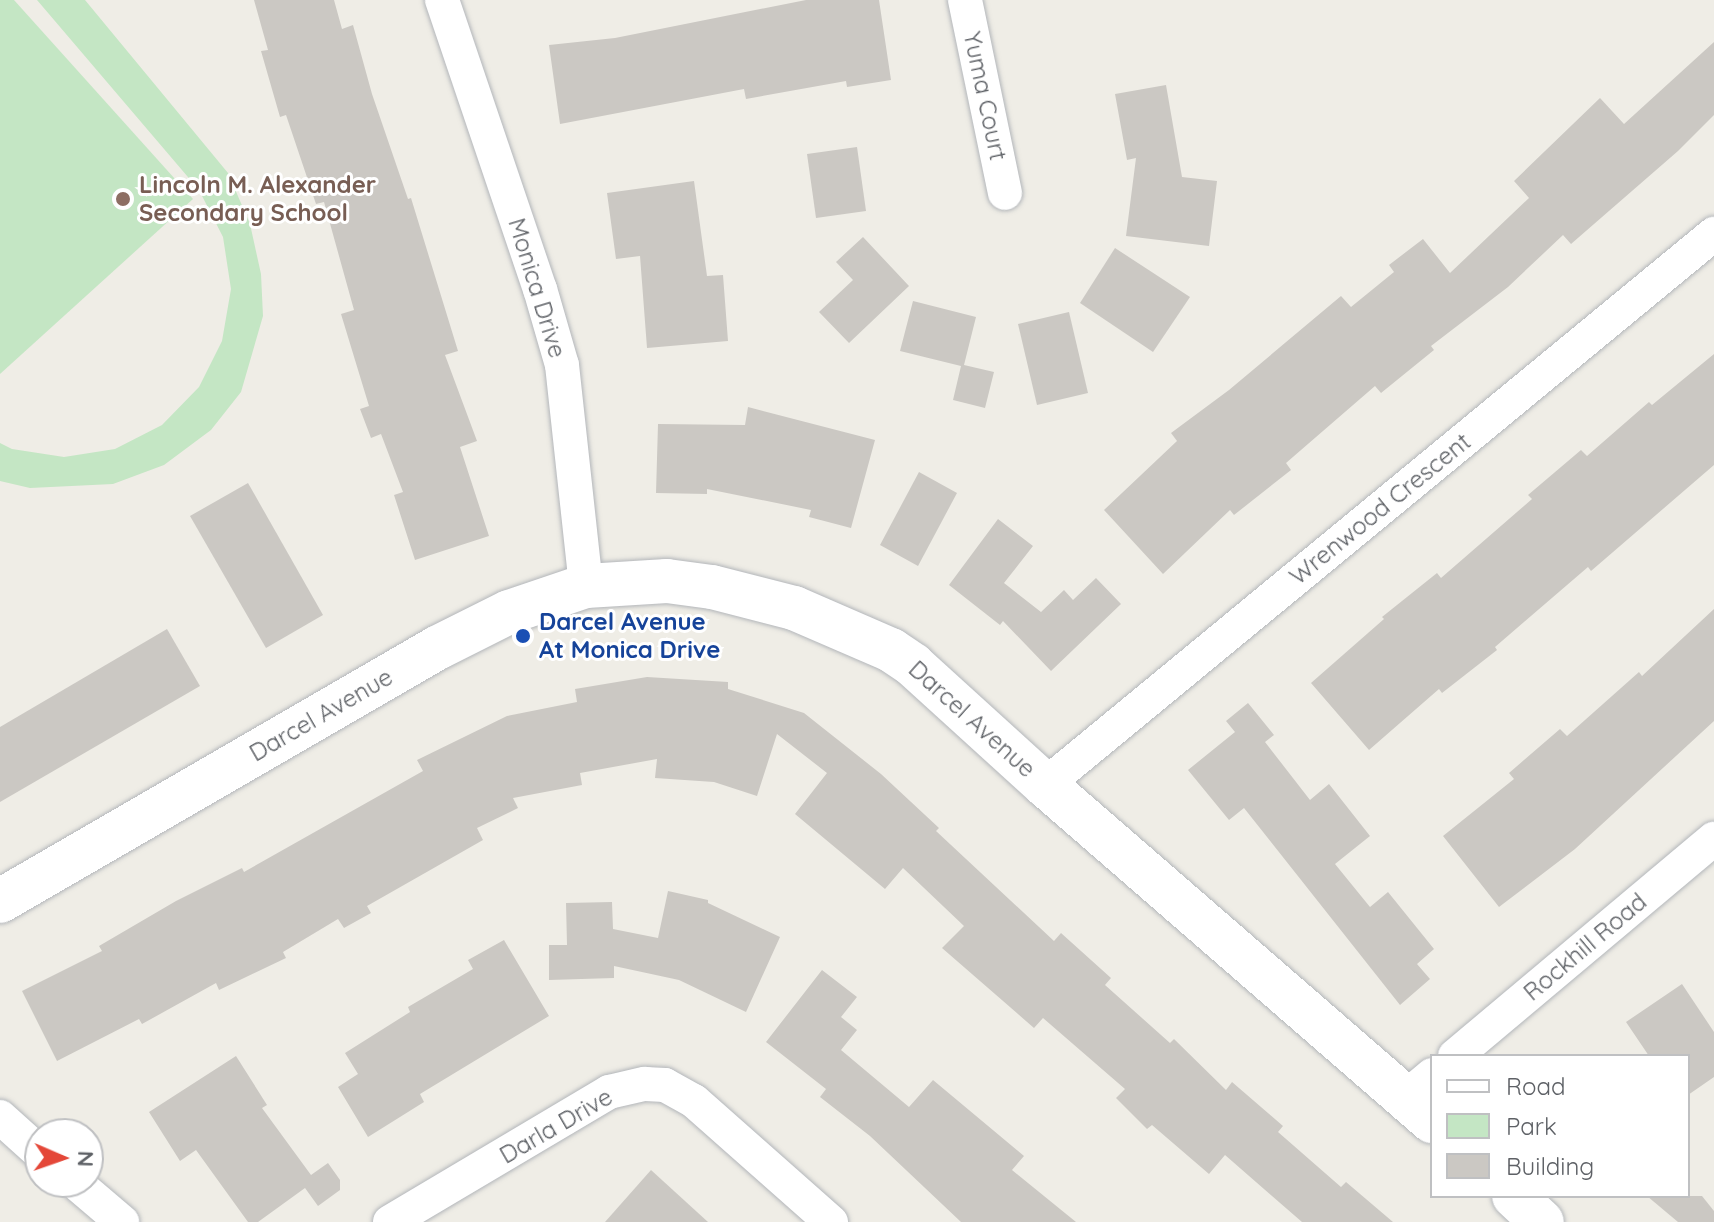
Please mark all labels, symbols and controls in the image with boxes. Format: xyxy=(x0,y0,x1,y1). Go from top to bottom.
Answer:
street label: Yuma Court xyxy=(957,29,1013,163)
place label: Lincoln M. Alexander Secondary School xyxy=(139,171,376,227)
marker: Lincoln M. Alexander Secondary School xyxy=(114,190,132,208)
street label: Monica Drive xyxy=(502,215,572,361)
street label: Wrenwood Crescent xyxy=(1284,427,1476,591)
place label: Darcel Avenue At Monica Drive xyxy=(539,608,720,664)
marker: Darcel Avenue At Monica Drive xyxy=(514,627,532,645)
street label: Darcel Avenue xyxy=(903,655,1041,783)
street label: Darcel Avenue xyxy=(244,662,398,768)
street label: Rockhill Road xyxy=(1518,887,1652,1007)
legend xyxy=(1430,1054,1690,1198)
text: Road xyxy=(1506,1071,1566,1101)
street label: Darla Drive xyxy=(494,1082,618,1170)
text: Park xyxy=(1506,1111,1557,1141)
north arrow xyxy=(24,1118,104,1198)
text: N xyxy=(72,1150,100,1167)
text: Building xyxy=(1506,1151,1594,1181)

